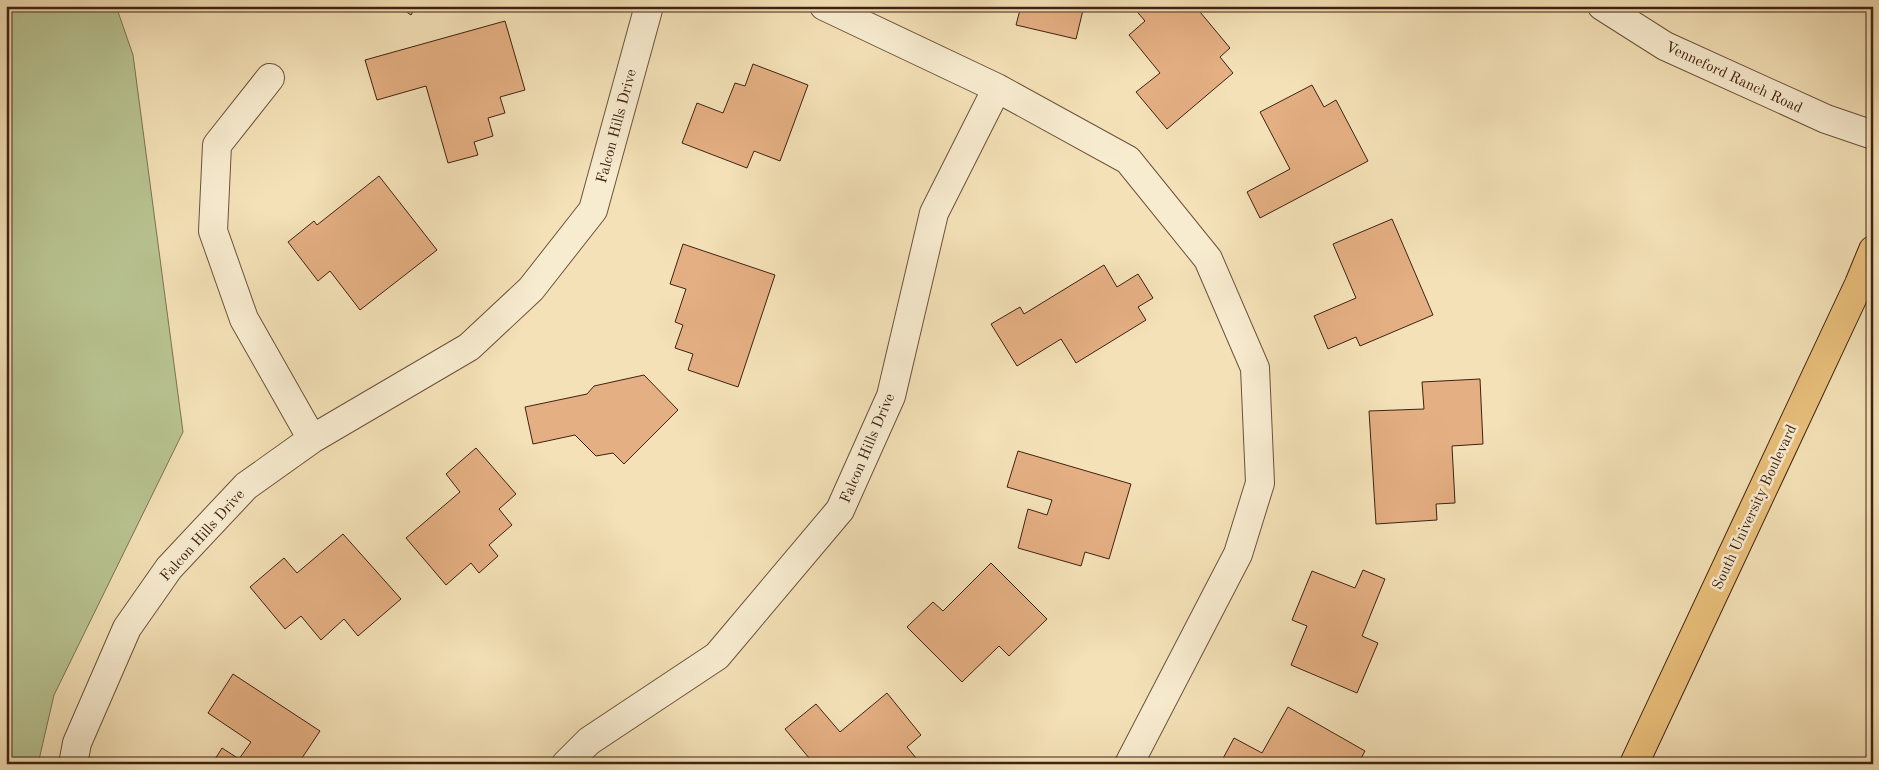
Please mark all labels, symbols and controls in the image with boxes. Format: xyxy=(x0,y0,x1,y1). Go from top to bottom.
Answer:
street label: Venneford Ranch Road xyxy=(1663,40,1804,117)
street label: Falcon Hills Drive xyxy=(595,68,640,185)
street label: Falcon Hills Drive xyxy=(838,391,898,506)
street label: South University Boulevard xyxy=(1711,423,1800,592)
street label: Falcon Hills Drive xyxy=(158,487,248,585)

